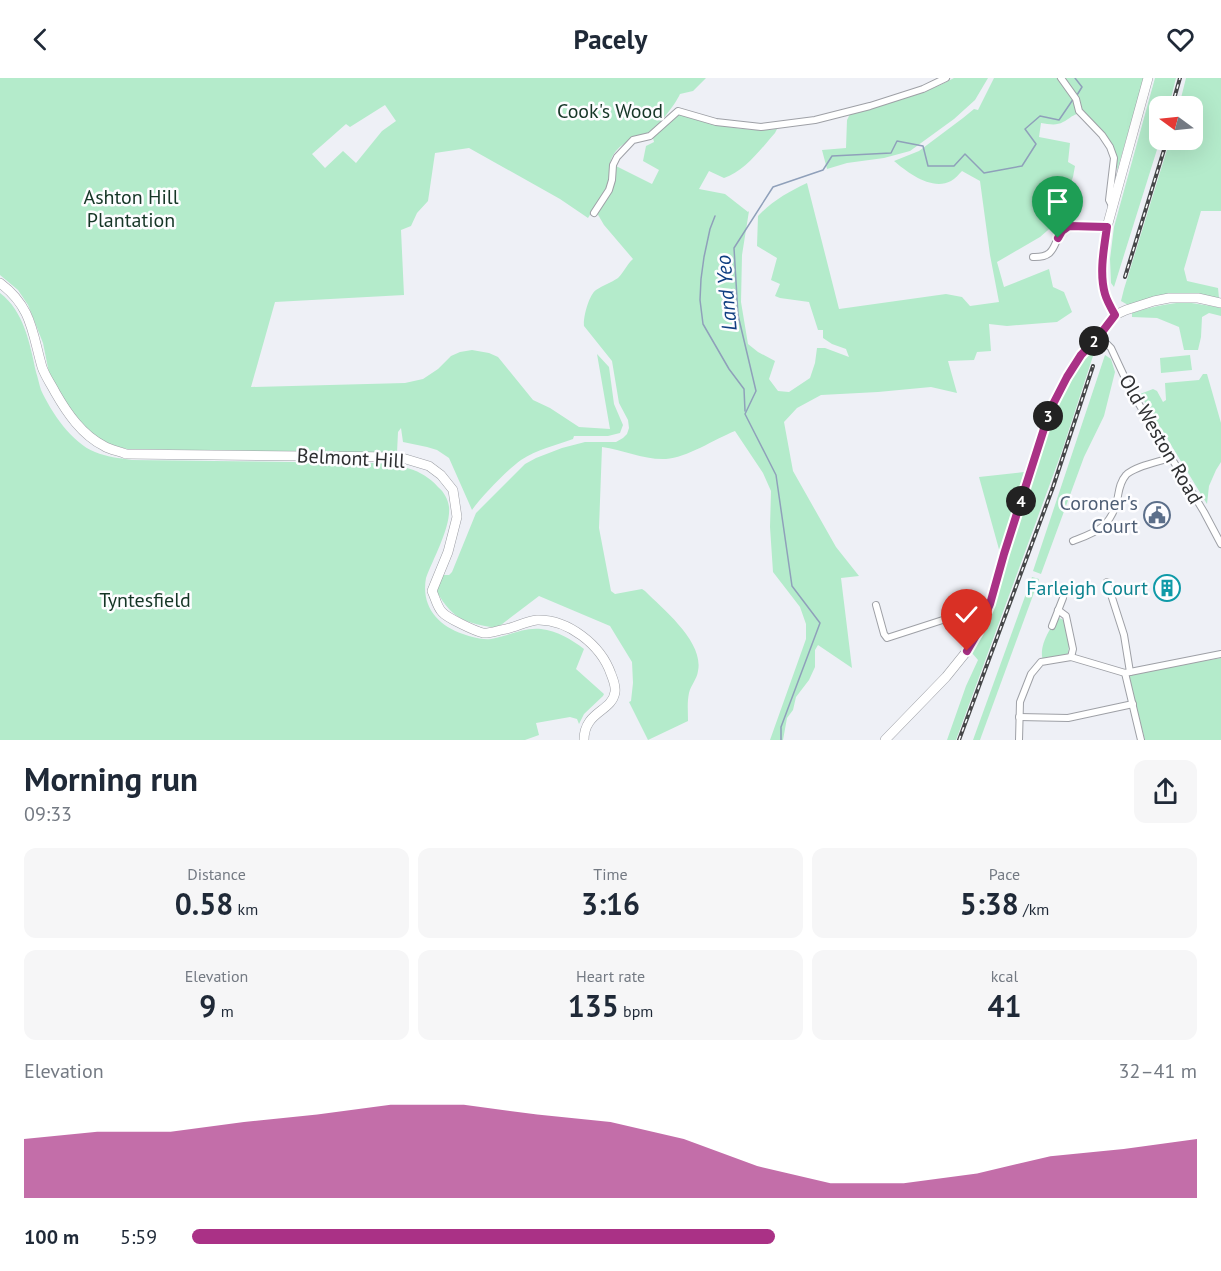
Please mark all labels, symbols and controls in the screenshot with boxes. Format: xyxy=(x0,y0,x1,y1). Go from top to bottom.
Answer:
text: Pacely xyxy=(574,22,647,56)
icon: back xyxy=(24,23,57,56)
icon: heart xyxy=(1164,23,1197,56)
north arrow xyxy=(1149,96,1203,150)
map controls xyxy=(1149,96,1203,150)
park label: Cook's Wood xyxy=(557,98,663,124)
pin xyxy=(1032,176,1083,238)
park label: Ashton Hill Plantation xyxy=(83,184,179,233)
icon: arrive xyxy=(1041,185,1074,218)
water label: Land Yeo xyxy=(709,254,743,332)
pin: 2 xyxy=(1079,326,1109,356)
text: 2 xyxy=(1089,331,1099,351)
street label: Old Weston Road xyxy=(1113,370,1209,508)
pin: 3 xyxy=(1033,401,1063,431)
text: 3 xyxy=(1043,406,1053,426)
street label: Belmont Hill xyxy=(296,442,406,474)
pin: 4 xyxy=(1006,486,1036,516)
place label: Coroner's Court xyxy=(1060,490,1138,539)
text: 4 xyxy=(1016,491,1026,511)
public building icon: Coroner's Court xyxy=(1142,500,1172,530)
building icon: Farleigh Court xyxy=(1152,573,1182,603)
place label: Farleigh Court xyxy=(1026,575,1148,601)
park label: Tyntesfield xyxy=(99,587,191,613)
pin xyxy=(941,589,992,651)
icon: check xyxy=(950,598,983,631)
text: Morning run xyxy=(24,757,198,800)
button: share xyxy=(1134,760,1197,823)
text: 09:33 xyxy=(24,801,72,827)
text: Distance xyxy=(187,864,246,884)
text: Time xyxy=(593,864,628,884)
text: Pace xyxy=(989,864,1020,884)
text: 0.58 xyxy=(175,884,233,923)
text: 3:16 xyxy=(581,884,640,923)
text: 5:38 xyxy=(960,884,1019,923)
text: km xyxy=(233,899,258,919)
text: /km xyxy=(1019,899,1049,919)
text: Elevation xyxy=(185,966,248,986)
text: Heart rate xyxy=(576,966,645,986)
text: kcal xyxy=(991,966,1018,986)
text: 9 xyxy=(199,986,216,1025)
text: 135 xyxy=(568,986,619,1025)
text: 41 xyxy=(987,986,1022,1025)
text: m xyxy=(216,1001,234,1021)
text: bpm xyxy=(619,1001,653,1021)
text: Elevation xyxy=(24,1058,104,1084)
text: 32–41 m xyxy=(1119,1058,1197,1084)
text: 100 m xyxy=(24,1224,79,1250)
text: 5:59 xyxy=(120,1224,157,1250)

